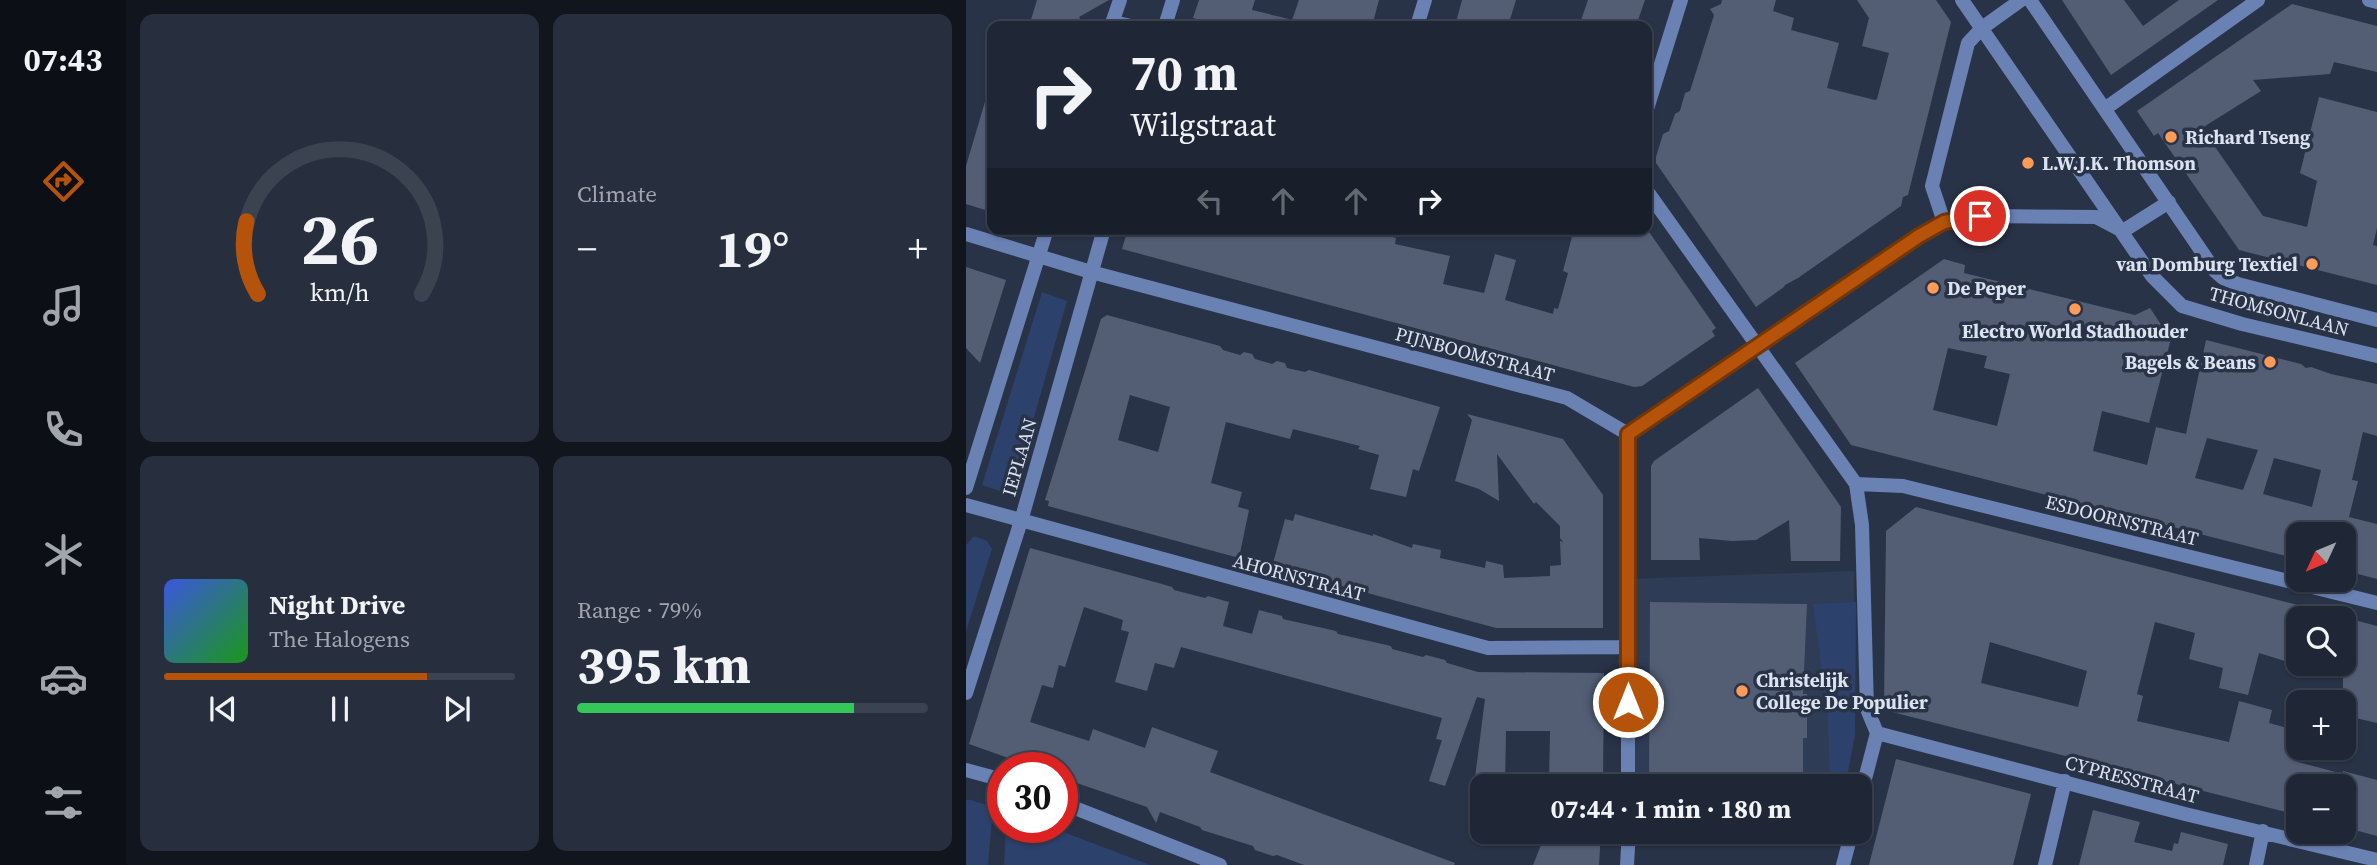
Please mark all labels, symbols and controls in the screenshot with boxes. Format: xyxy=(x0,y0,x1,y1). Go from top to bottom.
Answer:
text: 07:43 xyxy=(24,38,102,82)
text: 70 m xyxy=(1130,39,1238,106)
icon: right xyxy=(1015,49,1106,140)
text: Wilgstraat xyxy=(1130,103,1276,147)
place label: Richard Tseng xyxy=(2185,124,2311,150)
marker: Richard Tseng xyxy=(2163,129,2179,145)
place label: L.W.J.K. Thomson xyxy=(2042,150,2196,176)
marker: L.W.J.K. Thomson xyxy=(2020,155,2036,171)
icon: directions xyxy=(39,157,88,206)
text: Climate xyxy=(577,178,657,210)
icon: left xyxy=(1191,182,1229,220)
icon: ahead xyxy=(1264,182,1302,220)
icon: ahead xyxy=(1337,182,1375,220)
icon: right xyxy=(1410,182,1448,220)
pin xyxy=(1950,186,2010,246)
text: 26 xyxy=(300,189,379,288)
icon: arrive xyxy=(1961,197,1999,235)
text: 19° xyxy=(716,213,789,284)
text: − xyxy=(577,223,597,275)
text: + xyxy=(908,223,928,275)
place label: van Domburg Textiel xyxy=(2115,251,2298,277)
marker: van Domburg Textiel xyxy=(2304,256,2320,272)
text: km/h xyxy=(310,275,369,309)
place label: De Peper xyxy=(1947,275,2026,301)
marker: De Peper xyxy=(1925,280,1941,296)
street label: THOMSONLAAN xyxy=(2206,280,2352,342)
icon: music xyxy=(39,281,88,330)
marker: Electro World Stadhouder xyxy=(2067,301,2083,317)
place label: Electro World Stadhouder xyxy=(1962,318,2188,344)
street label: PIJNBOOMSTRAAT xyxy=(1393,320,1558,388)
place label: Bagels & Beans xyxy=(2125,349,2256,375)
marker: Bagels & Beans xyxy=(2262,354,2278,370)
icon: phone xyxy=(39,405,88,454)
street label: IEPLAAN xyxy=(995,415,1043,499)
street label: ESDOORNSTRAAT xyxy=(2043,488,2202,552)
north arrow xyxy=(2286,522,2356,592)
map controls xyxy=(2286,522,2356,844)
icon: climate xyxy=(39,530,88,579)
street label: AHORNSTRAAT xyxy=(1230,547,1368,607)
text: Night Drive xyxy=(269,587,405,623)
text: Range · 79% xyxy=(577,594,702,626)
button: search xyxy=(2286,606,2356,676)
text: The Halogens xyxy=(269,623,410,655)
text: 395 km xyxy=(577,629,751,700)
icon: car xyxy=(39,654,88,703)
position arrow xyxy=(1591,665,1665,739)
place label: Christelijk College De Populier xyxy=(1756,667,1928,715)
marker: Christelijk College De Populier xyxy=(1734,683,1750,699)
icon: previous xyxy=(204,690,242,728)
icon: pause xyxy=(321,690,359,728)
icon: next xyxy=(438,690,476,728)
button: + xyxy=(2286,690,2356,760)
street label: CYPRESSTRAAT xyxy=(2062,749,2202,809)
speed limit sign: 30 xyxy=(987,752,1078,843)
button: − xyxy=(2286,774,2356,844)
icon: filters xyxy=(39,778,88,827)
text: 07:44 · 1 min · 180 m xyxy=(1551,791,1791,827)

